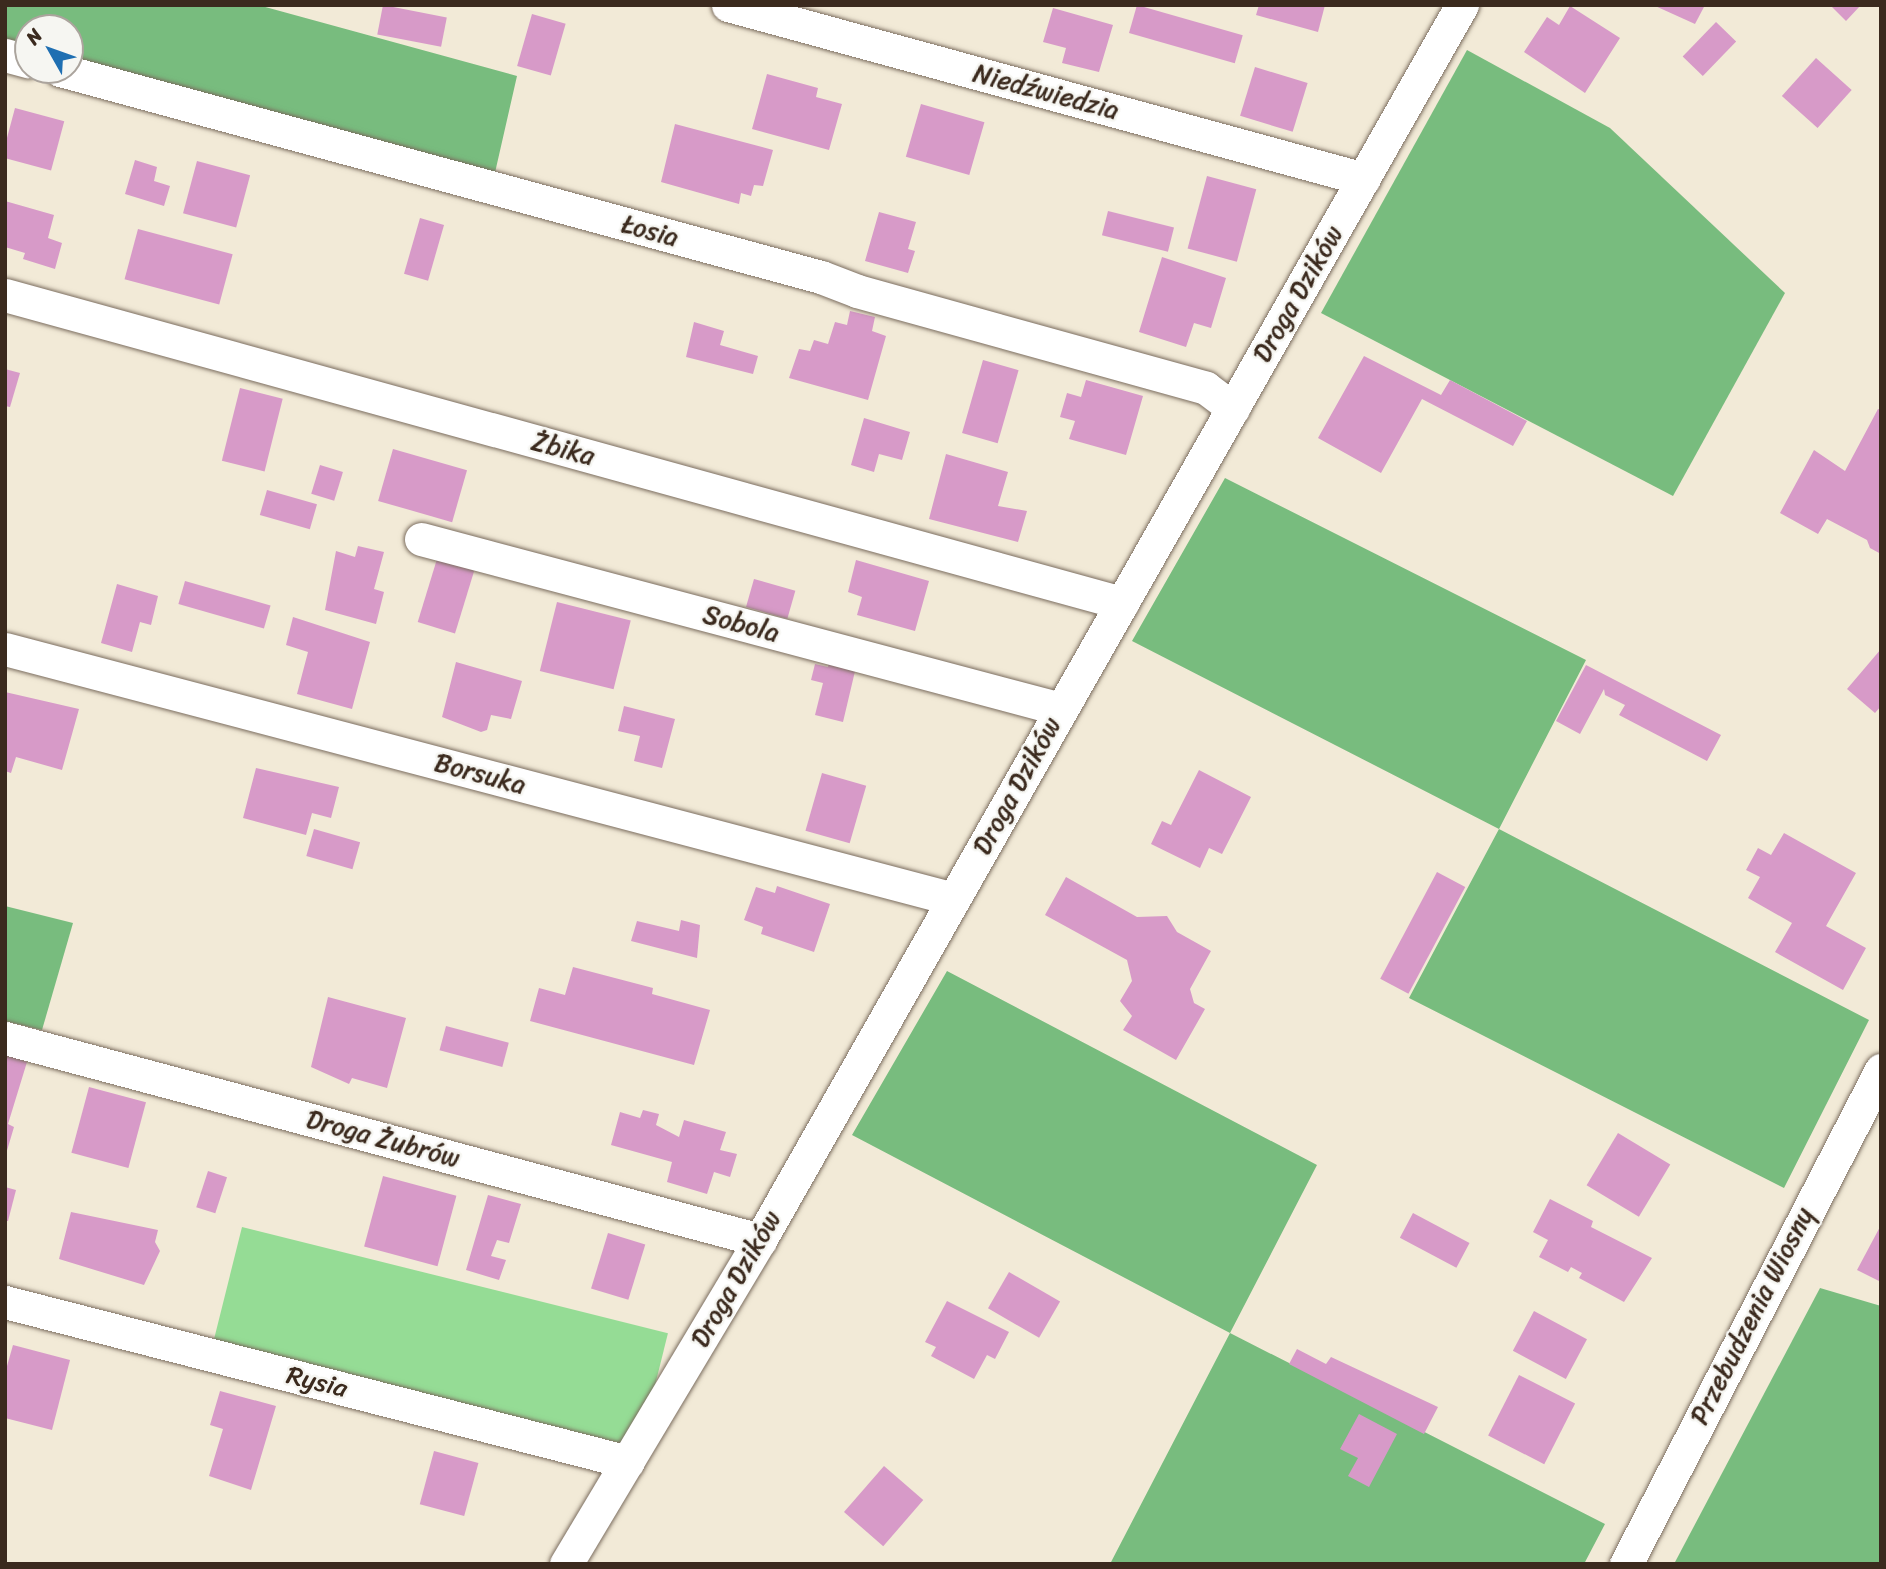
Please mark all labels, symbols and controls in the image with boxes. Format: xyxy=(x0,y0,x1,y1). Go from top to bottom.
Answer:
north arrow xyxy=(14,14,84,84)
text: N xyxy=(17,21,51,52)
street label: Niedźwiedzia xyxy=(970,58,1122,126)
street label: Łosia xyxy=(618,209,682,253)
street label: Droga Dzików xyxy=(1246,220,1350,368)
street label: Żbika xyxy=(528,426,598,472)
street label: Sobola xyxy=(700,599,782,649)
street label: Droga Dzików xyxy=(966,712,1068,860)
street label: Borsuka xyxy=(431,747,529,801)
street label: Droga Żubrów xyxy=(303,1104,463,1174)
street label: Przebudzenia Wiosny xyxy=(1684,1202,1820,1430)
street label: Droga Dzików xyxy=(684,1205,788,1353)
street label: Rysia xyxy=(283,1359,351,1405)

